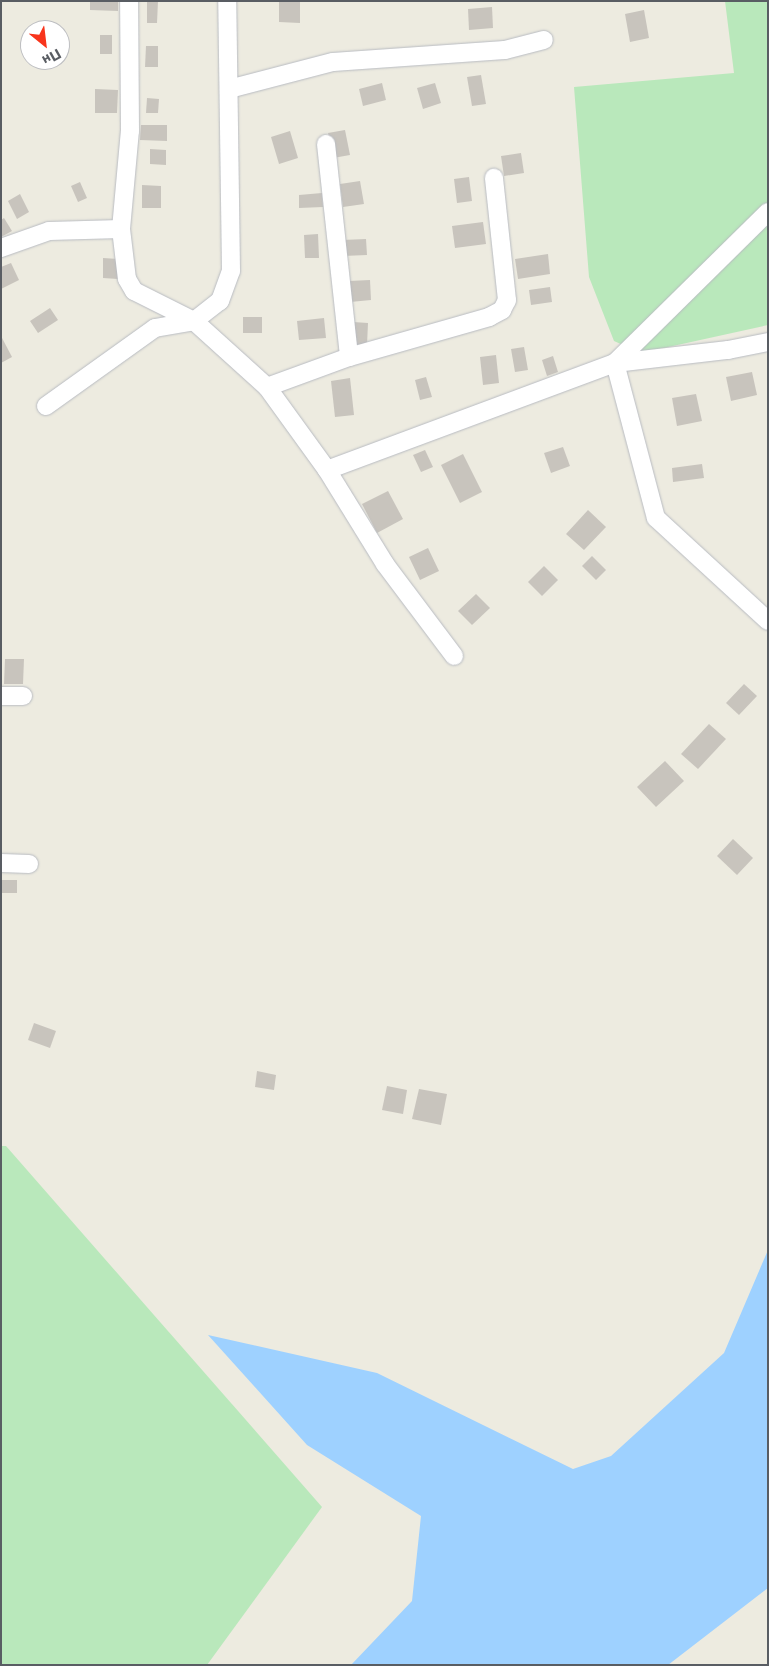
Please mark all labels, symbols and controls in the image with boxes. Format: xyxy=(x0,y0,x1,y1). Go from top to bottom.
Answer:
north arrow xyxy=(20,20,70,70)
text: Пн xyxy=(40,46,64,70)

